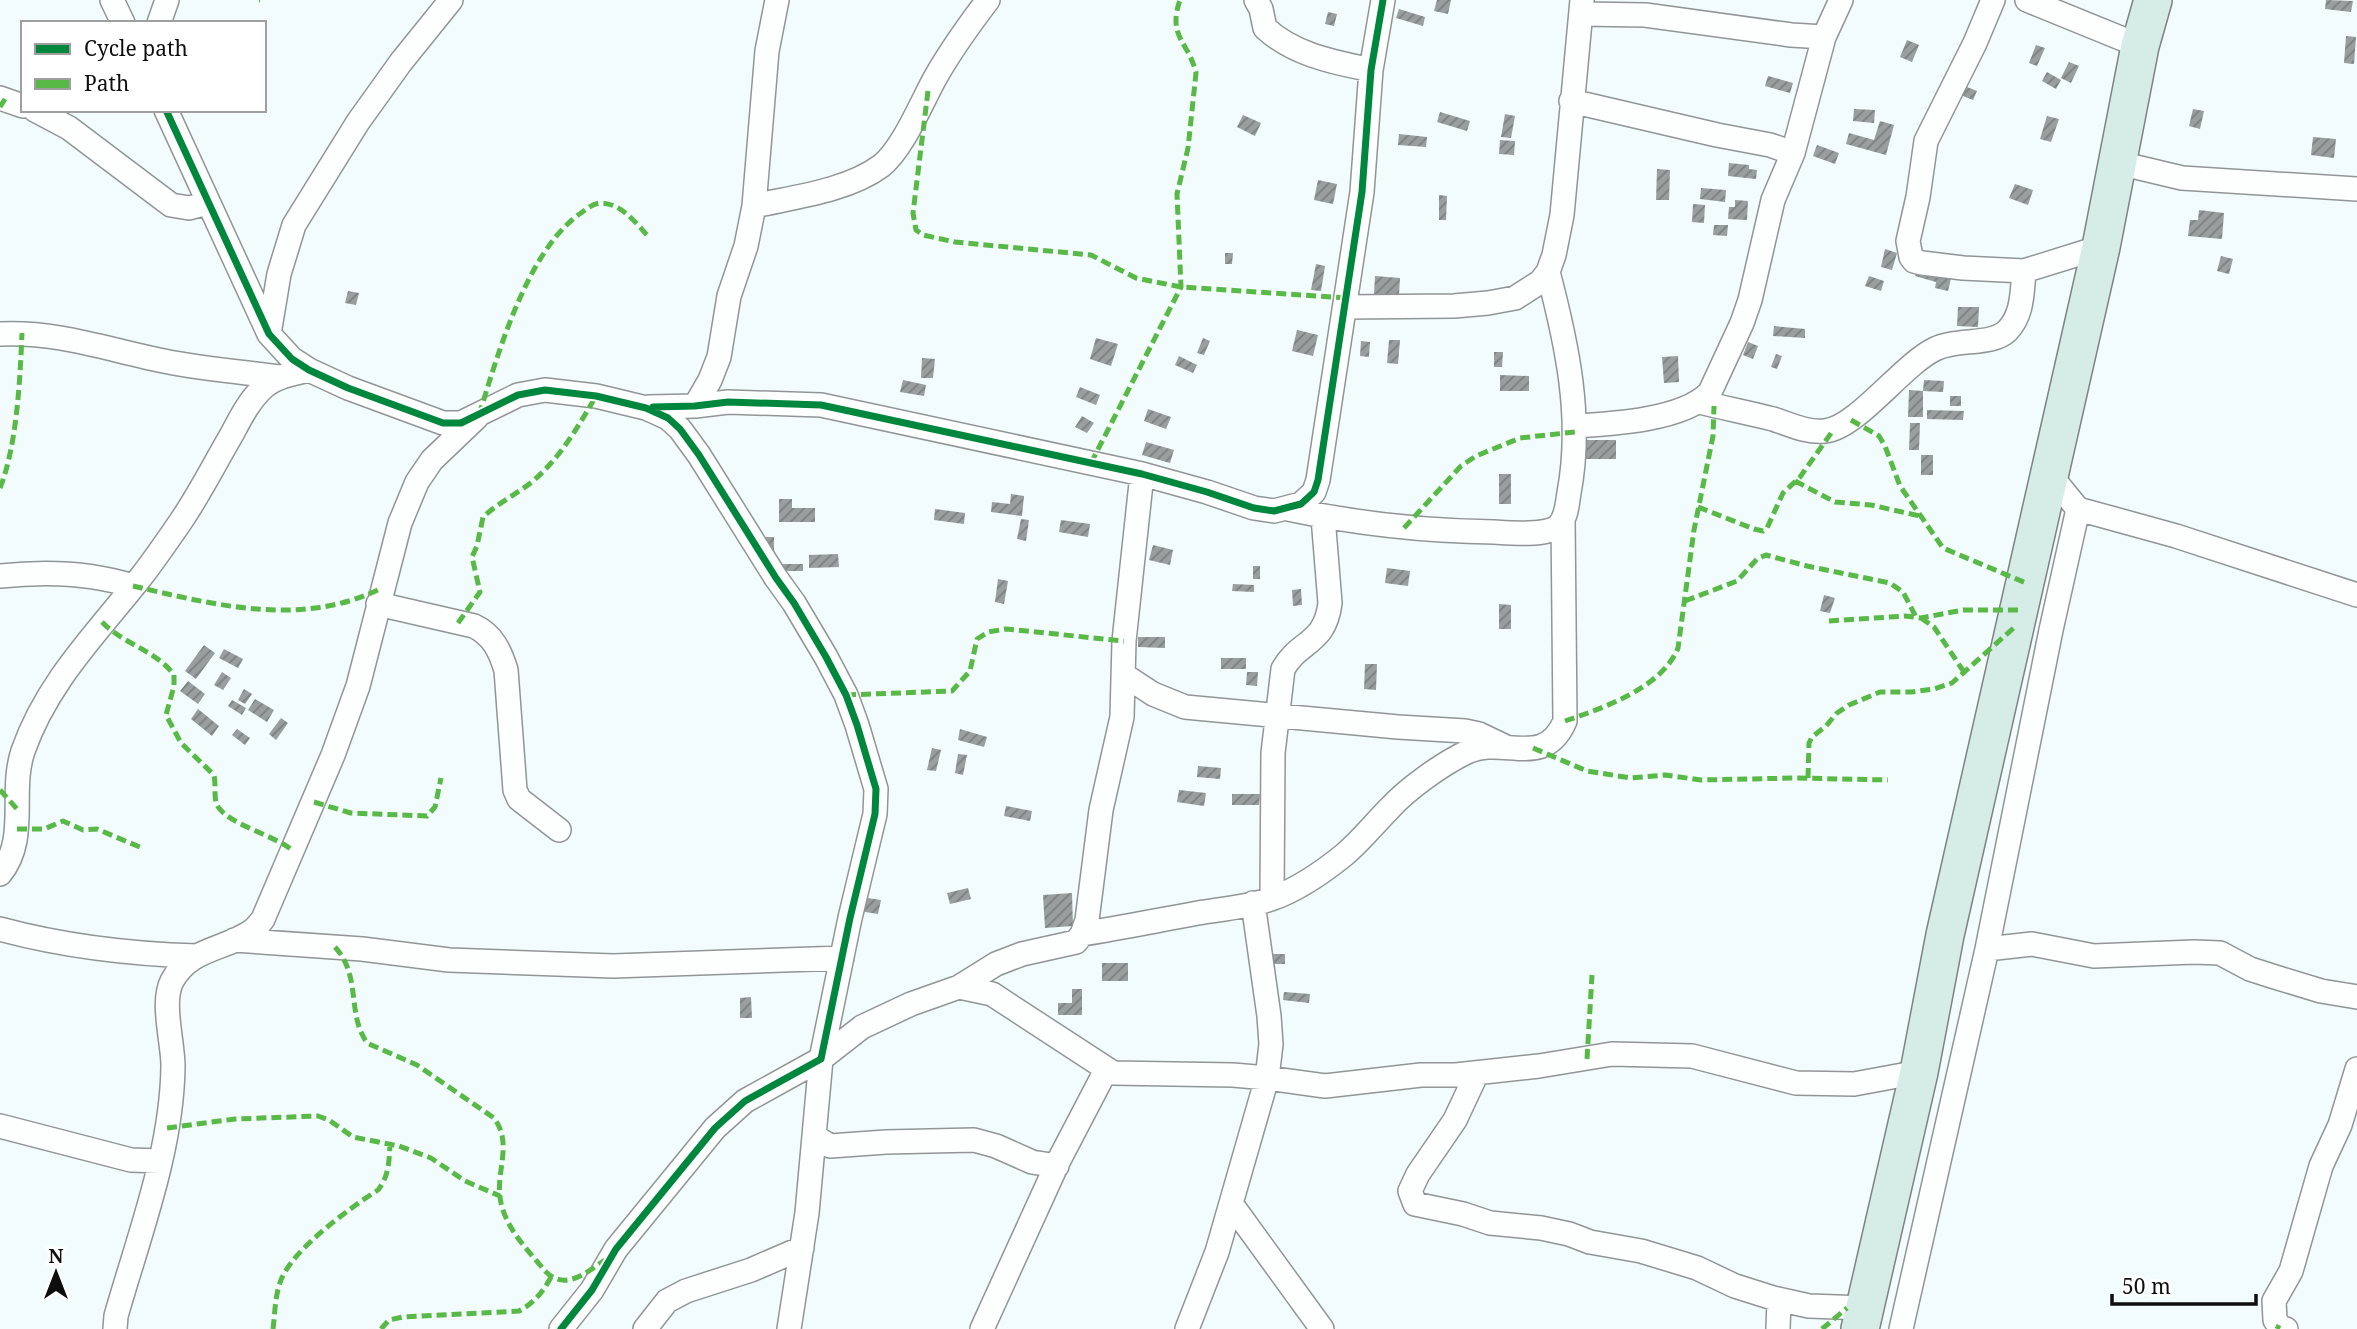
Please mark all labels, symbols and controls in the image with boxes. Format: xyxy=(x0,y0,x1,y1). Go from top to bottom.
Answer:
legend xyxy=(21,21,266,112)
text: Cycle path xyxy=(84,34,188,62)
text: Path xyxy=(84,69,129,97)
north arrow xyxy=(21,1238,91,1308)
text: N xyxy=(49,1243,64,1269)
scale bar xyxy=(2112,1262,2256,1306)
text: 50 m xyxy=(2122,1272,2171,1300)

